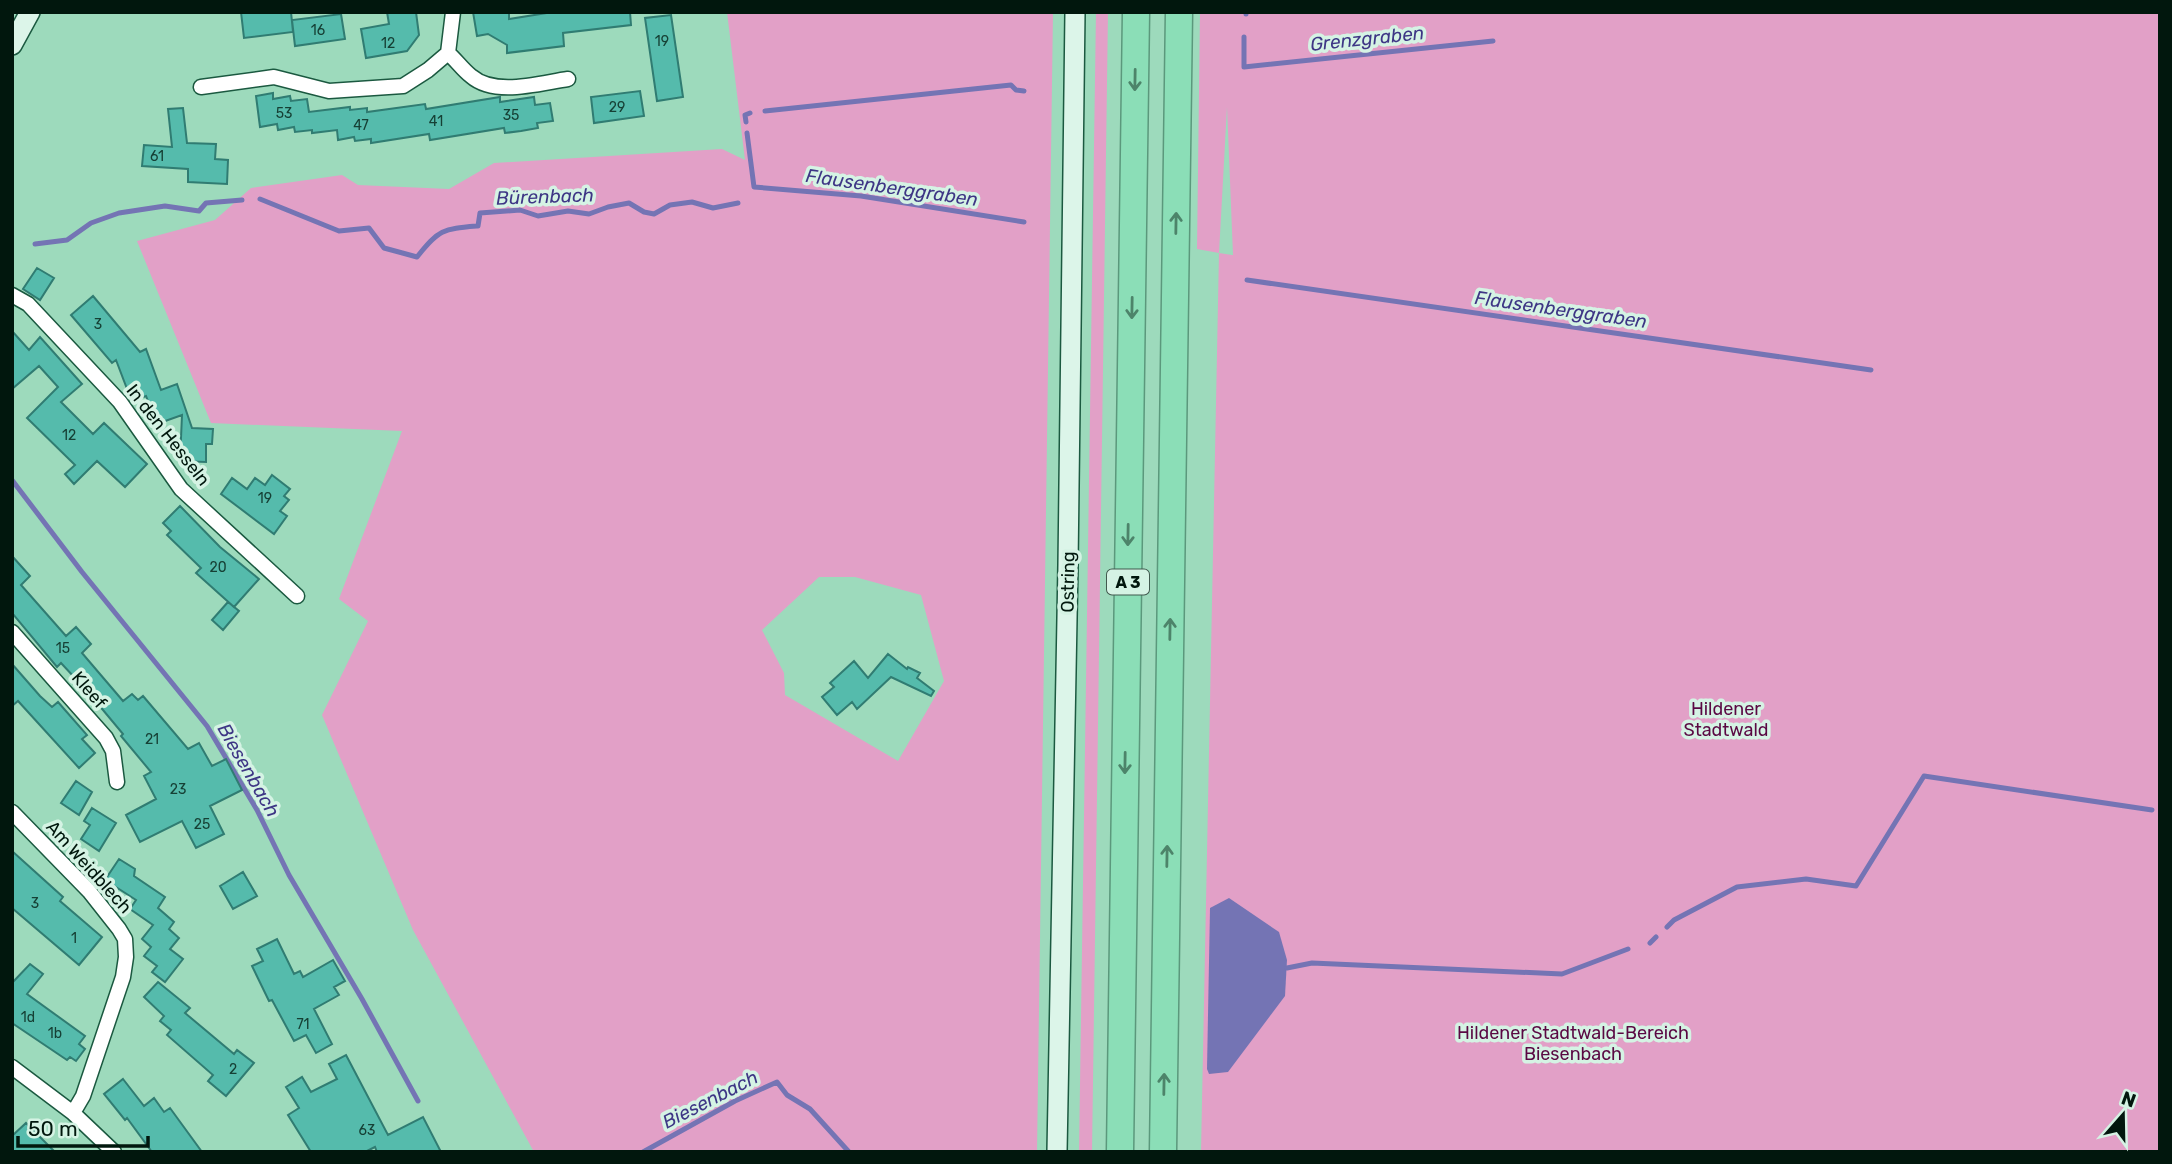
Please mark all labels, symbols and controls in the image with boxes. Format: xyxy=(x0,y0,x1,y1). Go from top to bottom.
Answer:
water label: Grenzgraben xyxy=(1309,21,1425,56)
house number: 16 xyxy=(311,22,325,39)
house number: 19 xyxy=(655,33,669,50)
house number: 12 xyxy=(381,35,395,52)
one-way arrow xyxy=(1128,69,1142,92)
house number: 29 xyxy=(609,99,625,116)
house number: 53 xyxy=(276,105,292,122)
house number: 35 xyxy=(503,107,519,124)
house number: 41 xyxy=(429,113,443,130)
house number: 47 xyxy=(353,117,369,134)
house number: 61 xyxy=(150,148,164,165)
water label: Flausenberggraben xyxy=(804,164,979,211)
water label: Bürenbach xyxy=(496,183,594,210)
one-way arrow xyxy=(1169,212,1183,235)
water label: Flausenberggraben xyxy=(1473,286,1648,333)
one-way arrow xyxy=(1125,296,1138,319)
house number: 3 xyxy=(94,316,102,333)
street label: In den Hesseln xyxy=(121,380,215,490)
house number: 12 xyxy=(62,427,76,444)
house number: 19 xyxy=(258,490,272,507)
one-way arrow xyxy=(1122,524,1135,547)
street label: Ostring xyxy=(1056,551,1080,613)
house number: 20 xyxy=(209,559,227,576)
road number: A 3 xyxy=(1107,569,1149,594)
one-way arrow xyxy=(1164,617,1177,640)
house number: 15 xyxy=(56,640,70,657)
street label: Kleef xyxy=(67,667,111,713)
park label: Hildener Stadtwald xyxy=(1683,698,1769,741)
water label: Biesenbach xyxy=(213,719,285,821)
house number: 21 xyxy=(145,731,159,748)
one-way arrow xyxy=(1118,751,1132,774)
house number: 23 xyxy=(170,781,186,798)
street label: Am Weidblech xyxy=(42,816,136,918)
house number: 25 xyxy=(194,816,210,833)
one-way arrow xyxy=(1160,845,1174,868)
house number: 3 xyxy=(31,895,39,912)
house number: 1 xyxy=(71,930,77,947)
house number: 1d xyxy=(21,1009,35,1026)
house number: 71 xyxy=(296,1016,310,1033)
park label: Hildener Stadtwald-Bereich Biesenbach xyxy=(1457,1022,1689,1065)
house number: 1b xyxy=(48,1025,62,1042)
house number: 2 xyxy=(229,1061,237,1078)
water label: Biesenbach xyxy=(659,1066,762,1133)
one-way arrow xyxy=(1157,1072,1171,1095)
north arrow xyxy=(2088,1080,2158,1150)
text: N xyxy=(2118,1086,2139,1113)
scale bar xyxy=(18,1104,147,1148)
text: 50 m xyxy=(28,1116,78,1141)
house number: 63 xyxy=(359,1122,375,1139)

